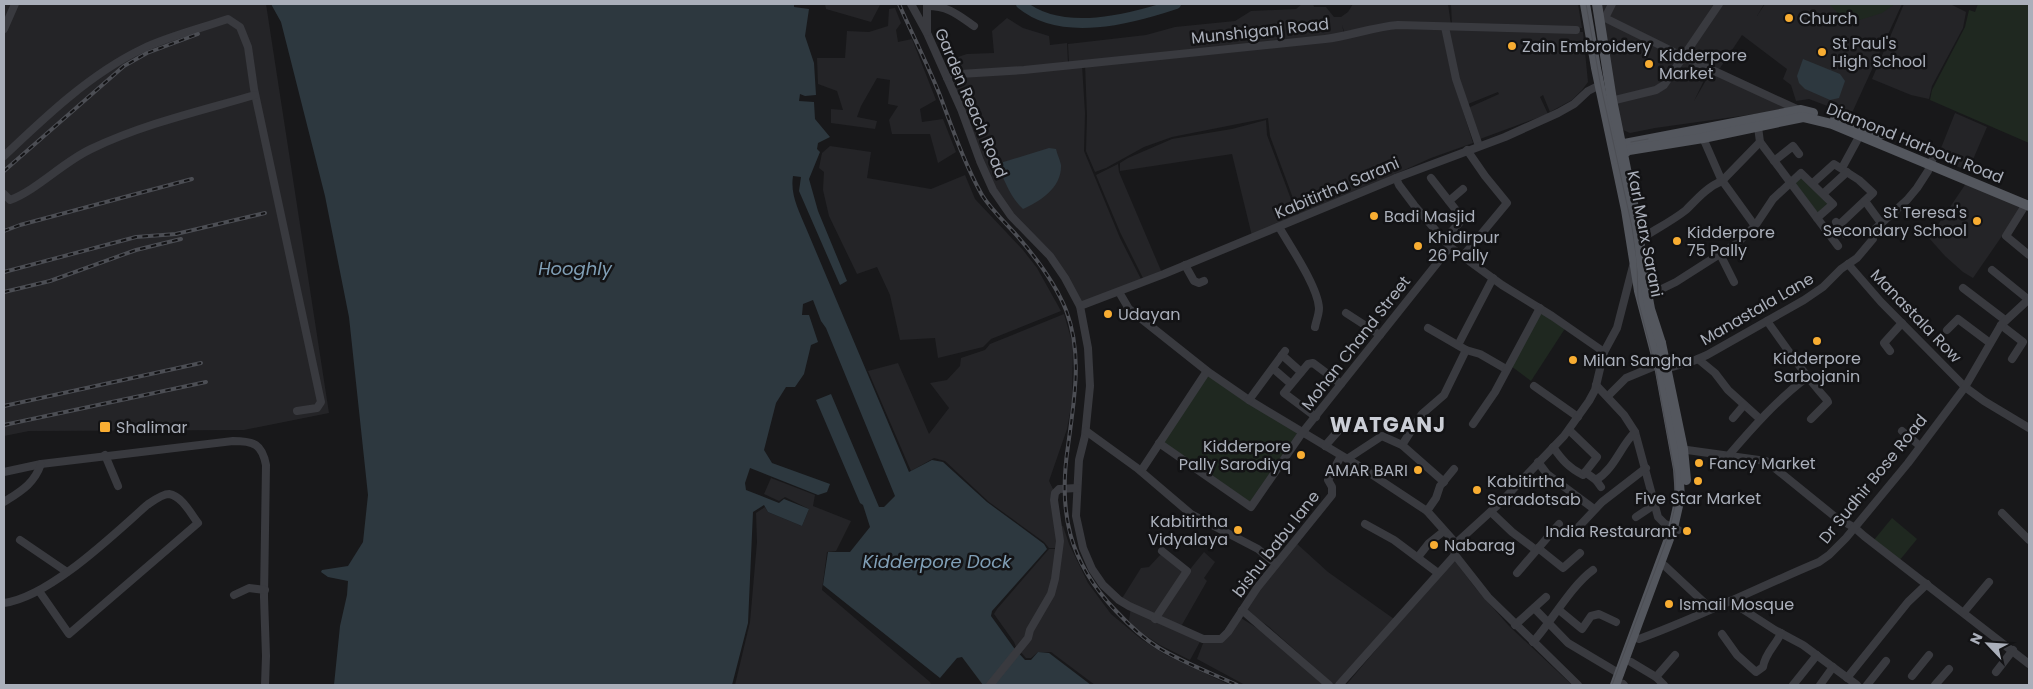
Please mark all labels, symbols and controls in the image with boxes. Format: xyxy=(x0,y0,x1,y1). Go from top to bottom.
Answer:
place label: Church xyxy=(1799,7,1858,30)
street label: Munshiganj Road xyxy=(1190,12,1330,50)
marker: Church xyxy=(1783,12,1795,24)
street label: Garden Reach Road xyxy=(929,25,1013,181)
place label: St Paul's High School xyxy=(1832,32,1926,73)
place label: Zain Embroidery xyxy=(1522,35,1651,58)
marker: Zain Embroidery xyxy=(1506,40,1518,52)
place label: Kidderpore Market xyxy=(1659,44,1747,85)
marker: St Paul's High School xyxy=(1816,46,1828,58)
marker: Kidderpore Market xyxy=(1643,58,1655,70)
street label: Diamond Harbour Road xyxy=(1823,97,2007,189)
street label: Kabitirtha Sarani xyxy=(1271,151,1403,225)
street label: Karl Marx Sarani xyxy=(1621,169,1669,299)
place label: St Teresa's Secondary School xyxy=(1823,201,1967,242)
place label: Badi Masjid xyxy=(1384,205,1475,228)
marker: Badi Masjid xyxy=(1368,210,1380,222)
marker: St Teresa's Secondary School xyxy=(1971,215,1983,227)
place label: Kidderpore 75 Pally xyxy=(1687,221,1775,262)
place label: Khidirpur 26 Pally xyxy=(1428,226,1500,267)
marker: Kidderpore 75 Pally xyxy=(1671,235,1683,247)
marker: Khidirpur 26 Pally xyxy=(1412,240,1424,252)
water label: Hooghly xyxy=(538,256,613,281)
street label: Manastala Row xyxy=(1865,264,1967,368)
street label: Manastala Lane xyxy=(1696,267,1818,351)
street label: Mohan Chand Street xyxy=(1296,271,1416,415)
place label: Udayan xyxy=(1118,303,1181,326)
marker: Udayan xyxy=(1102,308,1114,320)
marker: Kidderpore Sarbojanin xyxy=(1811,335,1823,347)
place label: Kidderpore Sarbojanin xyxy=(1773,347,1861,388)
place label: Milan Sangha xyxy=(1583,349,1692,372)
marker: Milan Sangha xyxy=(1567,354,1579,366)
street label: Dr Sudhir Bose Road xyxy=(1814,409,1932,549)
district label: WATGANJ xyxy=(1330,410,1446,439)
place label: Shalimar xyxy=(116,416,188,439)
marker: Shalimar xyxy=(98,420,112,434)
place label: Kidderpore Pally Sarodiyq xyxy=(1179,435,1291,476)
marker: Kidderpore Pally Sarodiyq xyxy=(1295,449,1307,461)
place label: Fancy Market xyxy=(1709,452,1816,475)
marker: Fancy Market xyxy=(1693,457,1705,469)
place label: AMAR BARI xyxy=(1324,459,1408,482)
marker: AMAR BARI xyxy=(1412,464,1424,476)
place label: Kabitirtha Saradotsab xyxy=(1487,470,1581,511)
marker: Five Star Market xyxy=(1692,475,1704,487)
marker: Kabitirtha Saradotsab xyxy=(1471,484,1483,496)
street label: bishu babu lane xyxy=(1227,486,1325,602)
place label: Five Star Market xyxy=(1635,487,1761,510)
place label: Kabitirtha Vidyalaya xyxy=(1148,510,1228,551)
place label: India Restaurant xyxy=(1545,520,1677,543)
marker: Kabitirtha Vidyalaya xyxy=(1232,524,1244,536)
marker: India Restaurant xyxy=(1681,525,1693,537)
place label: Nabarag xyxy=(1444,534,1515,557)
marker: Nabarag xyxy=(1428,539,1440,551)
water label: Kidderpore Dock xyxy=(863,549,1012,574)
place label: Ismail Mosque xyxy=(1679,593,1794,616)
marker: Ismail Mosque xyxy=(1663,598,1675,610)
north arrow xyxy=(1963,619,2013,669)
text: N xyxy=(1965,630,1988,648)

